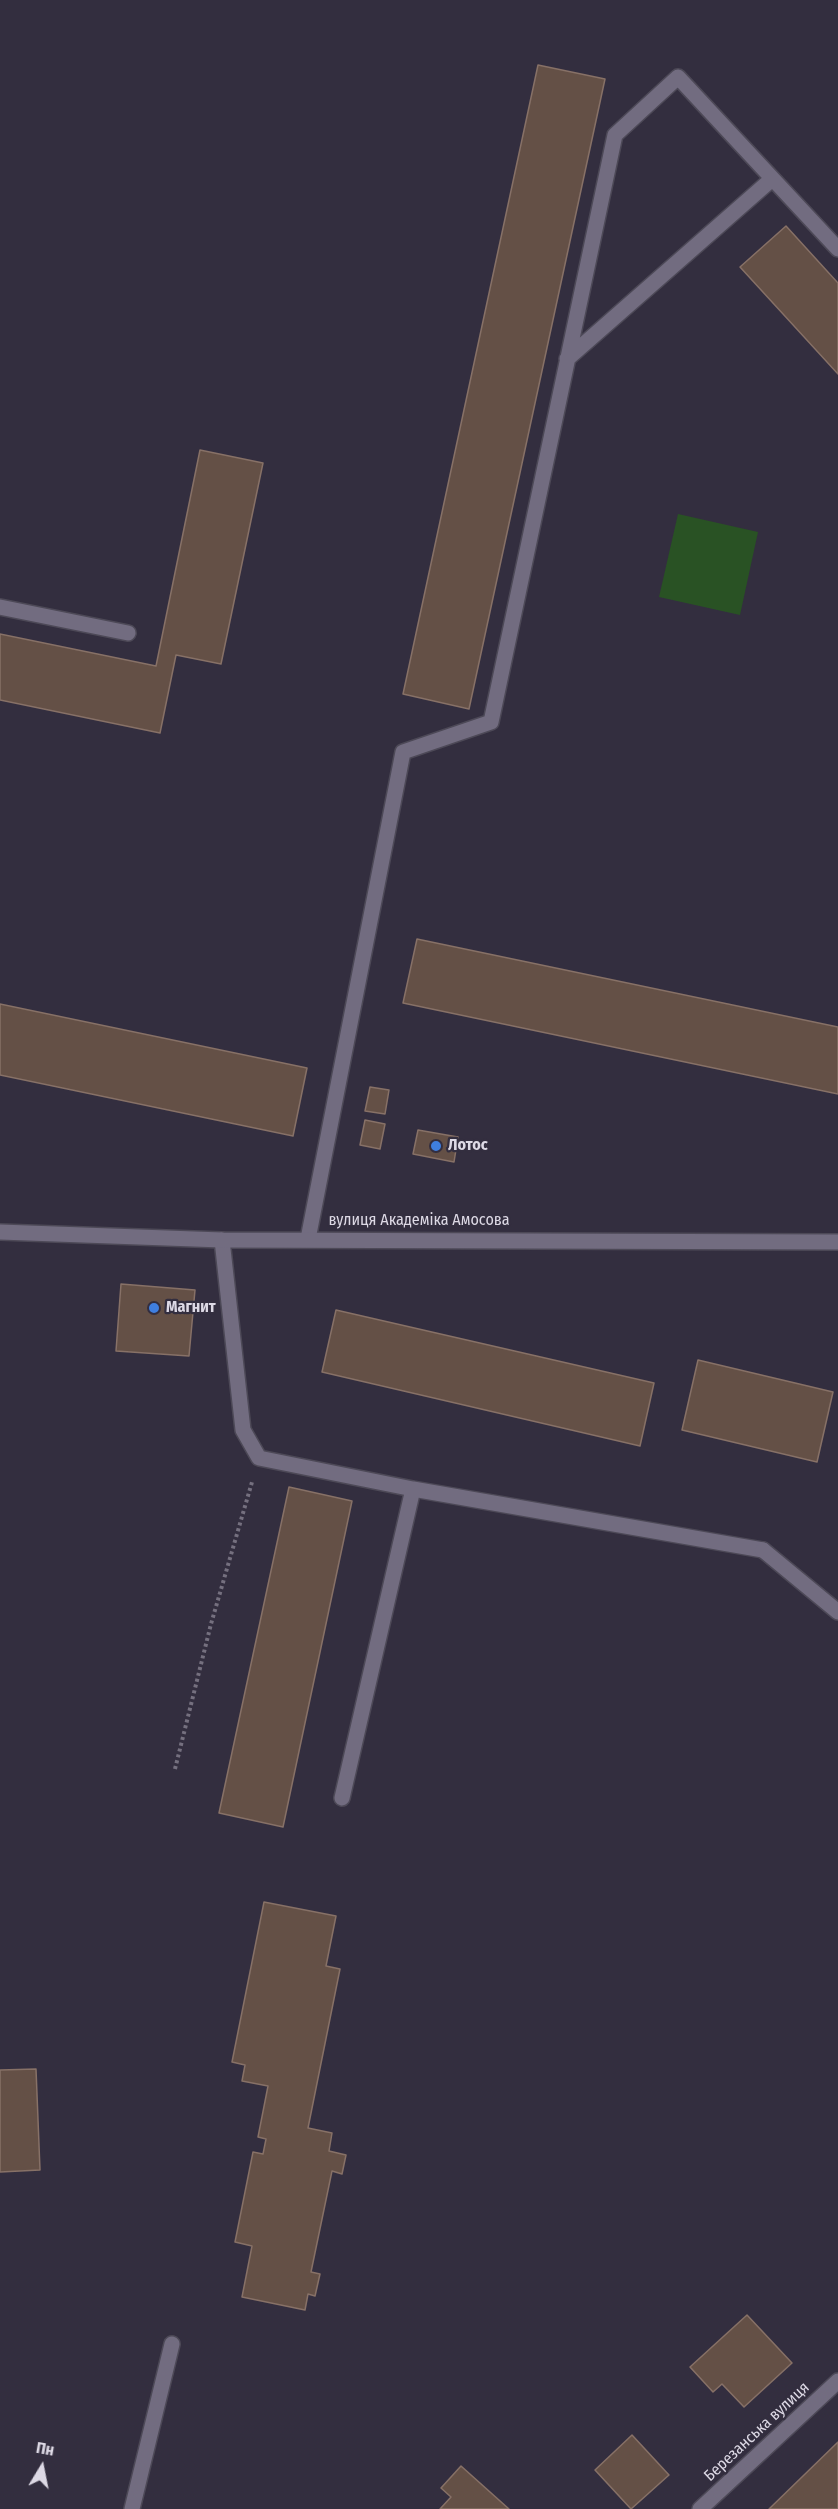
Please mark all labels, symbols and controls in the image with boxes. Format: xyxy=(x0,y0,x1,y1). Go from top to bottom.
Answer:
place label: Лотос xyxy=(448,1136,488,1156)
marker: Лотос xyxy=(429,1139,443,1153)
street label: вулиця Академіка Амосова xyxy=(328,1211,510,1231)
place label: Магнит xyxy=(166,1298,216,1318)
marker: Магнит xyxy=(147,1301,161,1315)
street label: Березанська вулиця xyxy=(700,2378,814,2486)
north arrow xyxy=(12,2437,72,2497)
text: Пн xyxy=(35,2438,56,2460)

